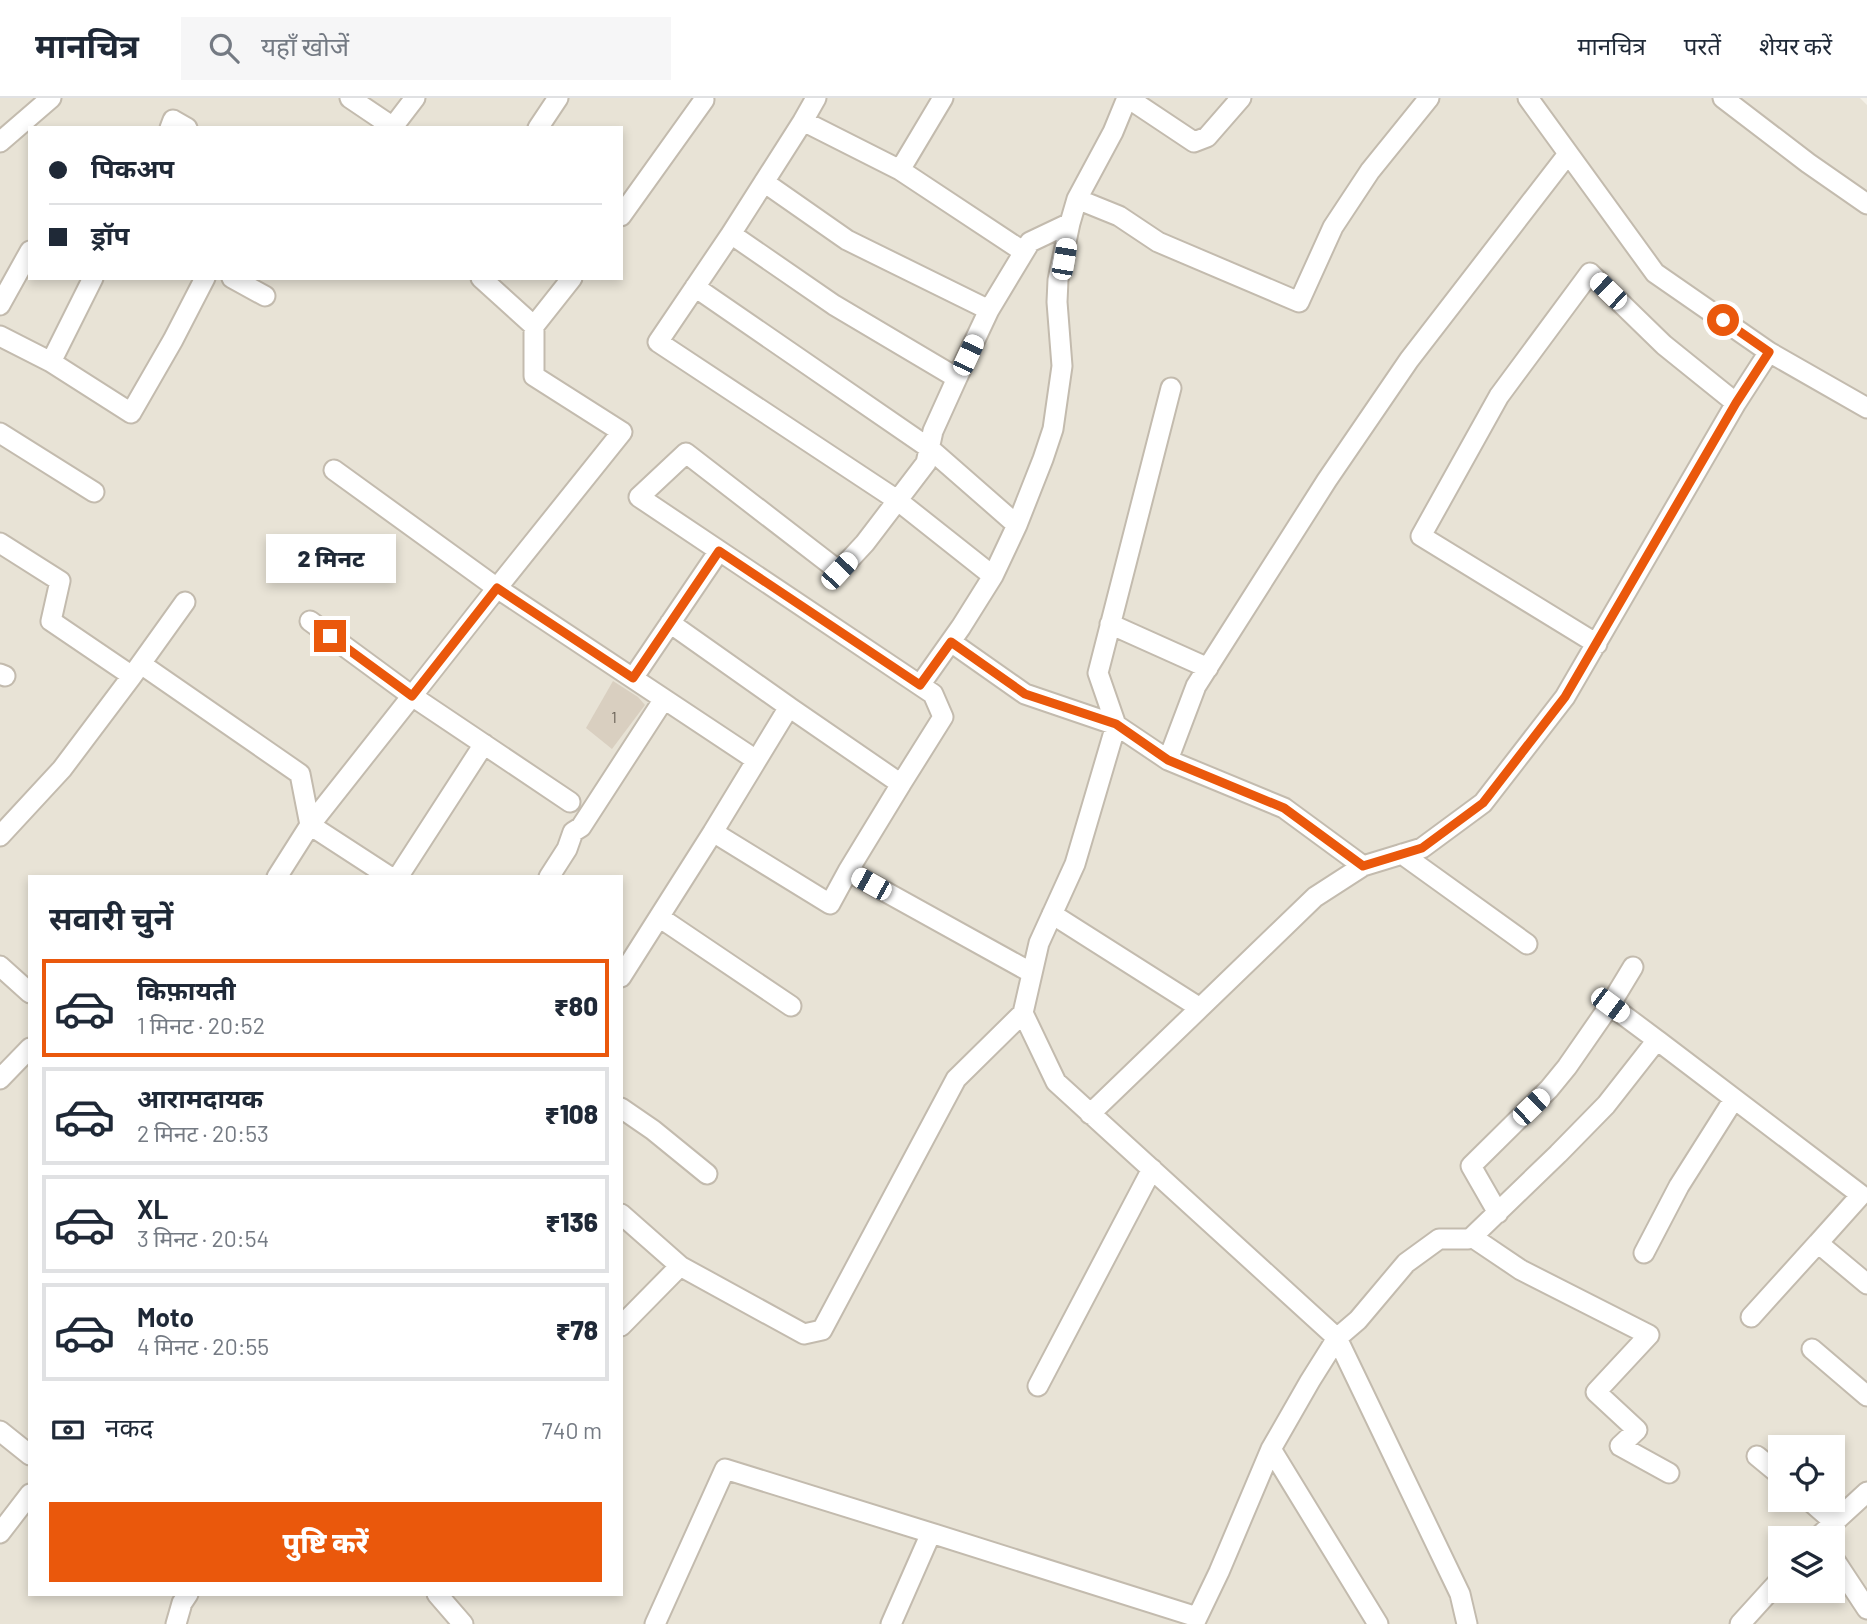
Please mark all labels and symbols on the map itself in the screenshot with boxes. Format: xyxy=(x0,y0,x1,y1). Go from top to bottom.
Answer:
car xyxy=(1051,236,1078,282)
car xyxy=(1586,269,1631,313)
route start xyxy=(1707,304,1739,336)
car xyxy=(950,332,987,378)
callout: 2 मिनट xyxy=(265,534,395,584)
car xyxy=(817,548,862,594)
route end xyxy=(314,620,346,652)
house number: 1 xyxy=(611,707,617,726)
car xyxy=(848,865,895,903)
car xyxy=(1587,984,1634,1026)
car xyxy=(1509,1085,1554,1129)

